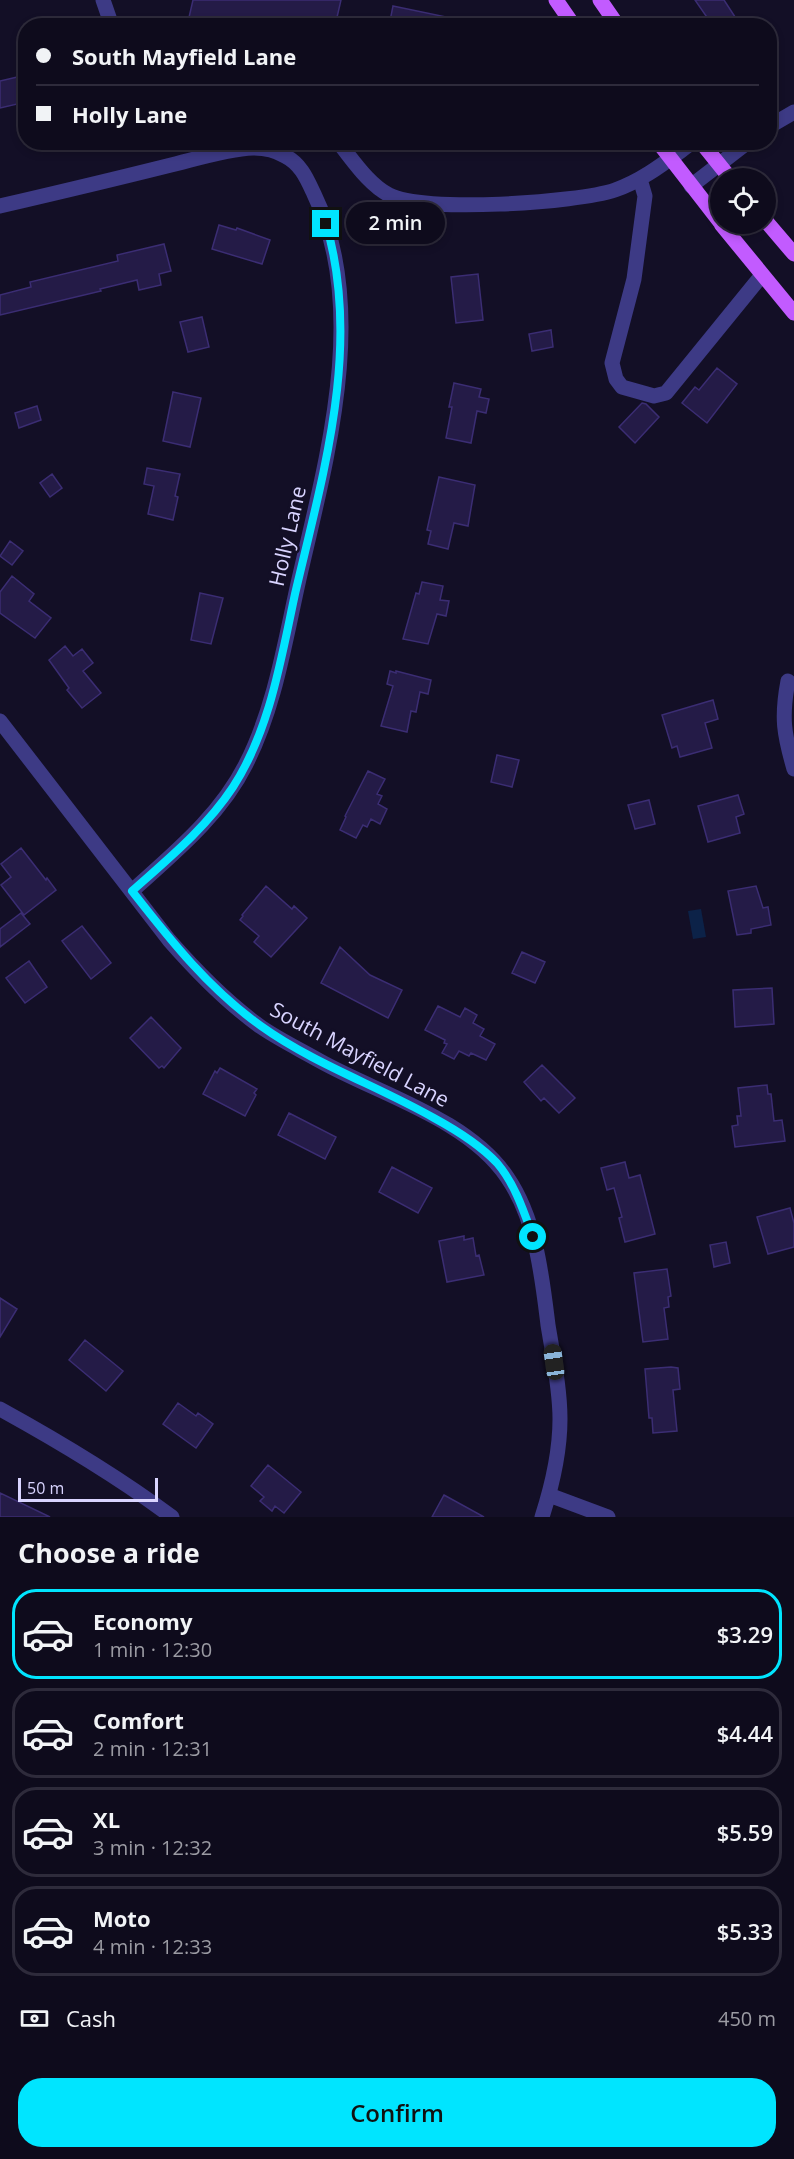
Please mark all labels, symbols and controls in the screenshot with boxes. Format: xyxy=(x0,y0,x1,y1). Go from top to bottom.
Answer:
text: South Mayfield Lane xyxy=(72,41,296,71)
text: Holly Lane xyxy=(72,99,187,129)
map controls xyxy=(710,168,776,234)
button: locate xyxy=(710,168,776,234)
callout: 2 min xyxy=(347,203,446,245)
text: 2 min xyxy=(369,209,423,236)
route end xyxy=(312,210,339,237)
street label: Holly Lane xyxy=(262,483,312,589)
street label: South Mayfield Lane xyxy=(266,995,454,1113)
route start xyxy=(519,1223,546,1250)
car xyxy=(543,1343,565,1381)
scale bar xyxy=(18,1475,158,1502)
text: 50 m xyxy=(27,1477,64,1499)
text: Choose a ride xyxy=(18,1534,200,1571)
text: Economy xyxy=(93,1606,192,1636)
icon: car xyxy=(21,1607,75,1661)
text: $3.29 xyxy=(717,1619,773,1649)
text: 1 min · 12:30 xyxy=(93,1636,212,1663)
text: Comfort xyxy=(93,1705,184,1735)
icon: car xyxy=(21,1706,75,1760)
text: $4.44 xyxy=(717,1718,773,1748)
text: 2 min · 12:31 xyxy=(93,1735,212,1762)
text: XL xyxy=(93,1804,120,1834)
icon: car xyxy=(21,1805,75,1859)
text: $5.59 xyxy=(717,1817,773,1847)
text: 3 min · 12:32 xyxy=(93,1834,212,1861)
text: Moto xyxy=(93,1903,151,1933)
icon: car xyxy=(21,1904,75,1958)
text: $5.33 xyxy=(717,1916,773,1946)
text: 4 min · 12:33 xyxy=(93,1933,212,1960)
icon: cash xyxy=(18,2002,51,2035)
text: Cash xyxy=(66,2003,116,2033)
text: 450 m xyxy=(718,2005,776,2032)
button: Confirm xyxy=(18,2078,776,2147)

